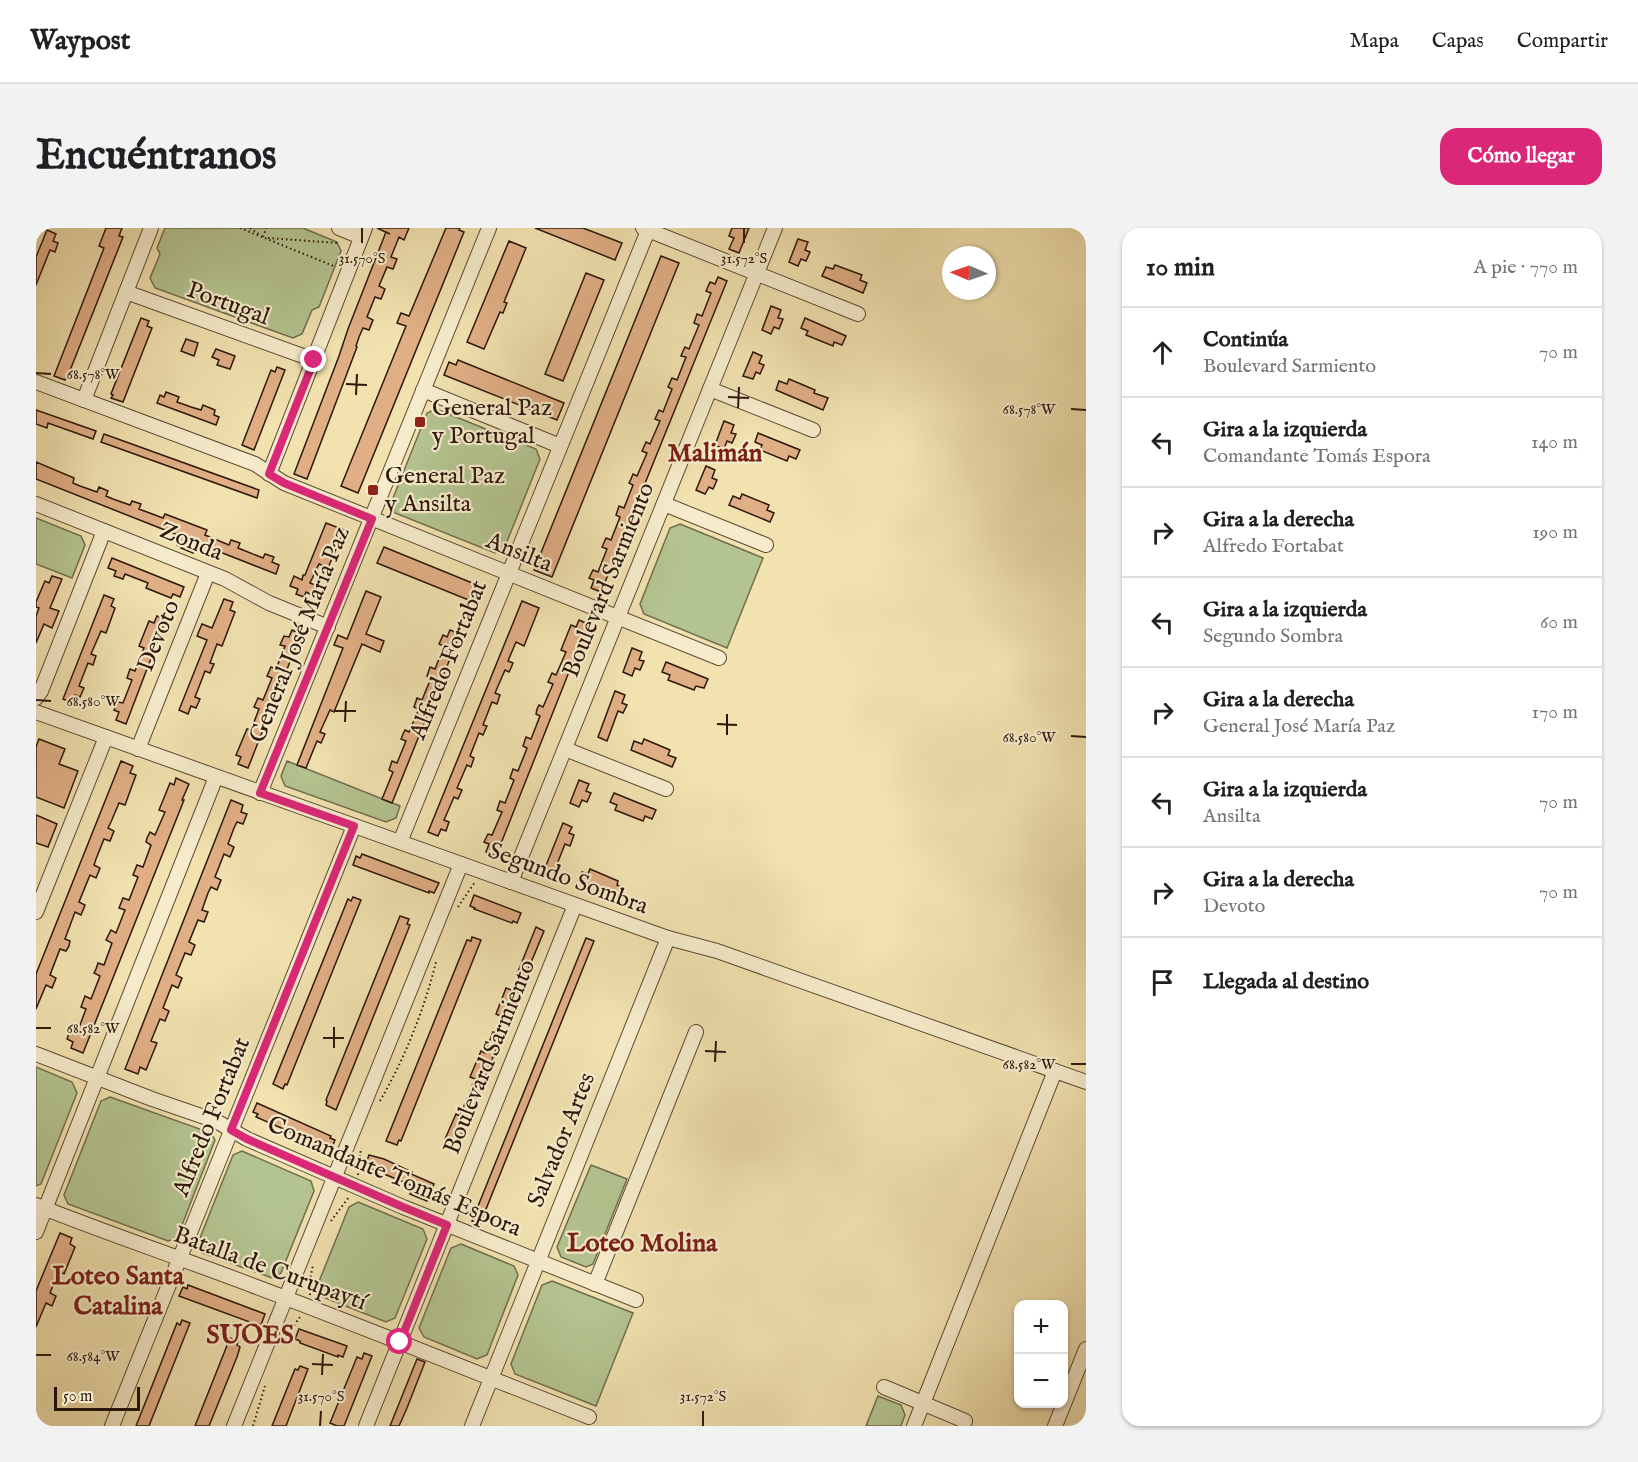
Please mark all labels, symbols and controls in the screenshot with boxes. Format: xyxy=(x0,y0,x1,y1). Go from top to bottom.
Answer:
text: Waypost xyxy=(30,24,130,59)
text: Mapa xyxy=(1350,28,1399,55)
text: Capas xyxy=(1432,28,1484,55)
text: Compartir xyxy=(1517,28,1608,55)
button: Cómo llegar xyxy=(1440,128,1602,185)
text: Encuéntranos xyxy=(36,130,277,183)
north arrow xyxy=(942,246,996,300)
text: 31.570°S xyxy=(339,249,385,268)
text: 31.572°S xyxy=(721,249,767,268)
text: 10 min xyxy=(1146,251,1215,284)
text: A pie · 770 m xyxy=(1473,255,1578,280)
street label: Portugal xyxy=(182,275,274,333)
text: Continúa xyxy=(1203,326,1288,354)
icon: ahead xyxy=(1146,336,1179,369)
text: 70 m xyxy=(1539,340,1578,365)
route end xyxy=(300,346,326,372)
text: Boulevard Sarmiento xyxy=(1203,354,1376,379)
text: 68.578°W xyxy=(67,365,120,384)
place label: General Paz y Portugal xyxy=(431,393,552,452)
text: 68.578°W xyxy=(1003,400,1056,419)
marker: General Paz y Portugal xyxy=(413,415,427,429)
text: Gira a la izquierda xyxy=(1203,416,1367,444)
icon: left xyxy=(1146,426,1179,459)
text: 140 m xyxy=(1531,430,1578,455)
district label: Malimán xyxy=(668,437,763,470)
text: Comandante Tomás Espora xyxy=(1203,444,1431,469)
place label: General Paz y Ansilta xyxy=(384,461,505,520)
street label: Boulevard Sarmiento xyxy=(556,478,662,682)
marker: General Paz y Ansilta xyxy=(366,483,380,497)
text: Gira a la derecha xyxy=(1203,506,1354,534)
street label: Zonda xyxy=(155,515,228,569)
icon: right xyxy=(1146,516,1179,549)
text: 190 m xyxy=(1532,520,1578,545)
street label: General José María Paz xyxy=(242,522,358,748)
street label: Ansilta xyxy=(480,525,557,581)
text: Alfredo Fortabat xyxy=(1203,534,1344,559)
street label: Alfredo Fortabat xyxy=(403,576,495,745)
street label: Devoto xyxy=(131,595,187,676)
text: Gira a la izquierda xyxy=(1203,596,1367,624)
icon: left xyxy=(1146,606,1179,639)
text: 60 m xyxy=(1540,610,1578,635)
text: Segundo Sombra xyxy=(1203,624,1343,649)
text: Gira a la derecha xyxy=(1203,686,1354,714)
text: 68.580°W xyxy=(66,692,120,711)
icon: right xyxy=(1146,696,1179,729)
text: 170 m xyxy=(1532,700,1578,725)
text: General José María Paz xyxy=(1203,714,1395,739)
text: 68.580°W xyxy=(1002,728,1056,747)
text: Gira a la izquierda xyxy=(1203,776,1367,804)
icon: left xyxy=(1146,786,1179,819)
text: 70 m xyxy=(1539,790,1578,815)
text: Ansilta xyxy=(1203,804,1261,829)
street label: Segundo Sombra xyxy=(484,836,653,923)
text: Gira a la derecha xyxy=(1203,866,1354,894)
icon: right xyxy=(1146,876,1179,909)
text: 70 m xyxy=(1539,880,1578,905)
text: Devoto xyxy=(1203,894,1265,919)
street label: Boulevard Sarmiento xyxy=(437,955,543,1159)
icon: arrive xyxy=(1146,966,1179,999)
text: Llegada al destino xyxy=(1203,968,1369,996)
text: 68.582°W xyxy=(67,1019,120,1038)
street label: Alfredo Fortabat xyxy=(166,1033,258,1202)
text: 68.582°W xyxy=(1003,1055,1056,1074)
street label: Salvador Artes xyxy=(521,1068,603,1212)
street label: Comandante Tomás Espora xyxy=(262,1109,526,1245)
street label: Batalla de Curupaytí xyxy=(169,1220,372,1319)
district label: Loteo Molina xyxy=(567,1227,718,1260)
district label: Loteo Santa Catalina xyxy=(52,1260,185,1323)
map controls xyxy=(1014,1300,1068,1408)
button: + xyxy=(1014,1300,1068,1354)
district label: SUOES xyxy=(206,1319,294,1352)
route start xyxy=(386,1328,412,1354)
text: 68.584°W xyxy=(66,1347,120,1366)
button: − xyxy=(1014,1354,1068,1408)
scale bar xyxy=(54,1384,140,1412)
text: 50 m xyxy=(63,1387,92,1407)
text: 31.570°S xyxy=(298,1387,344,1406)
text: 31.572°S xyxy=(680,1387,726,1406)

